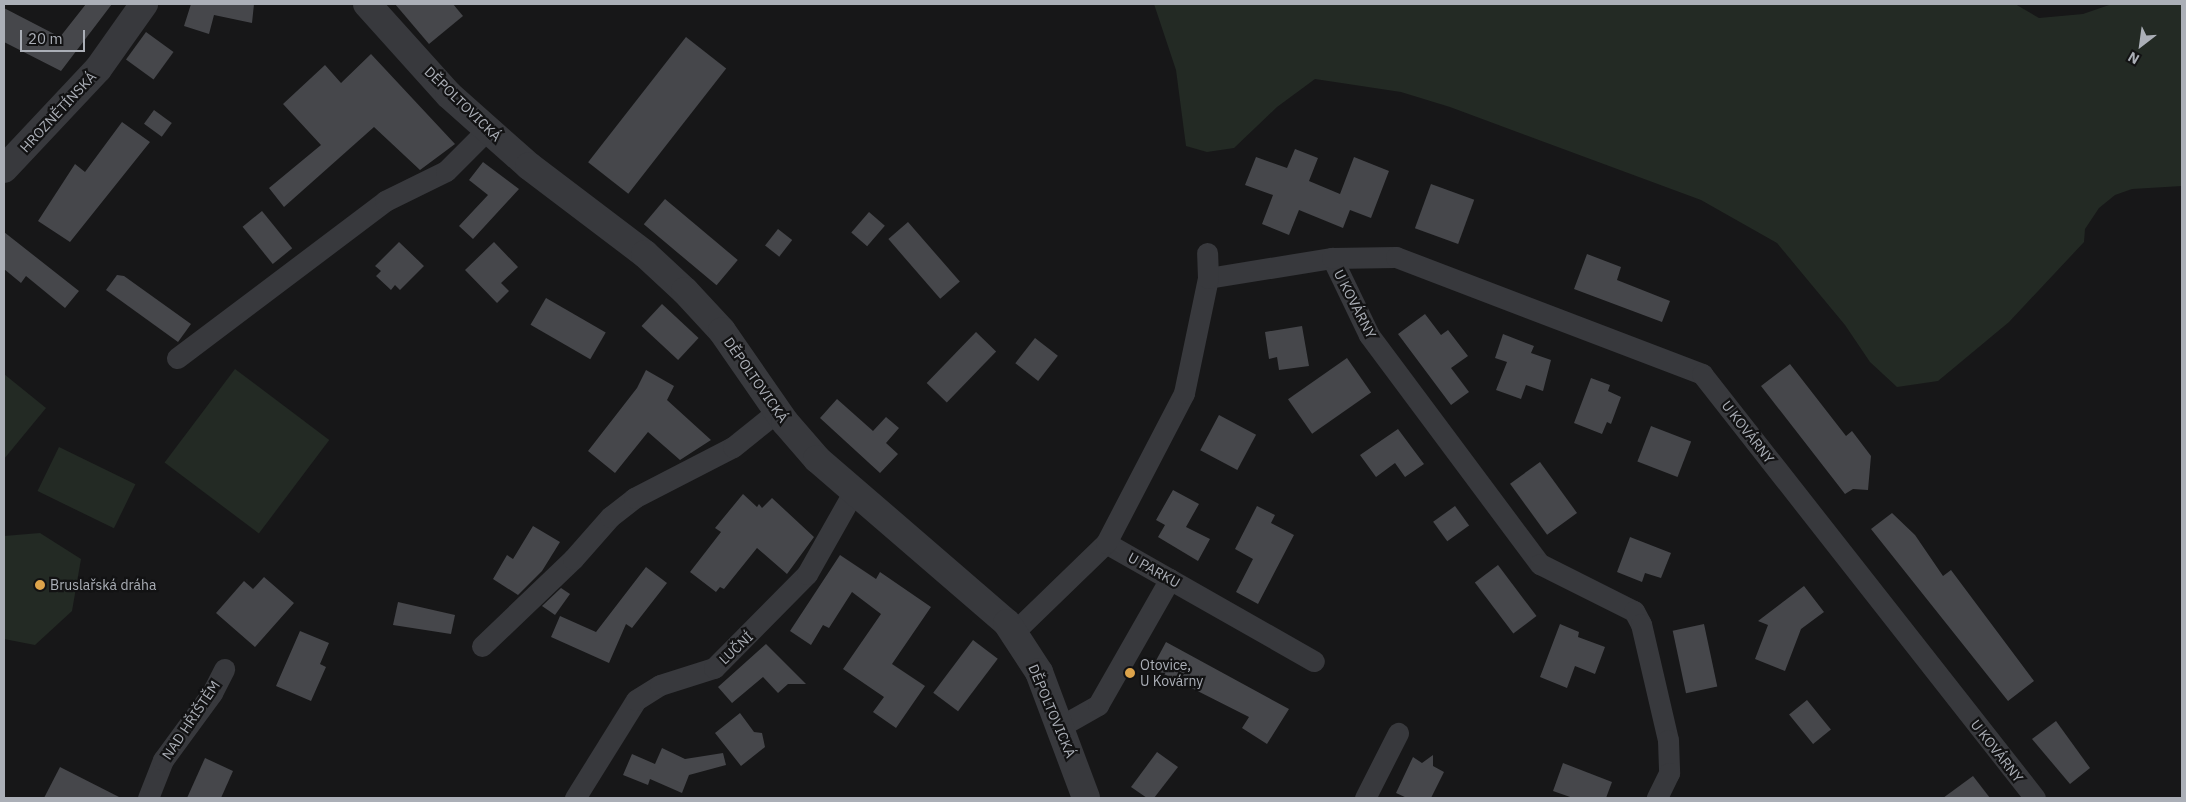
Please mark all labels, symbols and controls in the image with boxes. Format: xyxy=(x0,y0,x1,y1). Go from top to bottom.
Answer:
scale bar xyxy=(22,20,88,52)
north arrow xyxy=(2116,20,2166,70)
text: 20 m xyxy=(28,29,63,48)
text: N xyxy=(2125,48,2142,68)
street label: DĚPOLTOVICKÁ xyxy=(421,63,505,145)
street label: HROZNĚTÍNSKÁ xyxy=(16,68,100,156)
street label: U KOVÁRNY xyxy=(1330,267,1380,341)
street label: DĚPOLTOVICKÁ xyxy=(720,334,792,426)
street label: U KOVÁRNY xyxy=(1718,397,1778,467)
street label: U PARKU xyxy=(1125,549,1183,591)
place label: Bruslařská dráha xyxy=(50,577,156,593)
marker: Bruslařská dráha xyxy=(34,579,46,591)
street label: LUČNÍ xyxy=(716,628,756,668)
place label: Otovice, U Kovárny xyxy=(1140,657,1203,690)
street label: DĚPOLTOVICKÁ xyxy=(1025,662,1079,760)
marker: Otovice, U Kovárny xyxy=(1124,667,1136,679)
street label: NAD HŘIŠTĚM xyxy=(158,677,224,763)
street label: U KOVÁRNY xyxy=(1967,716,2027,786)

